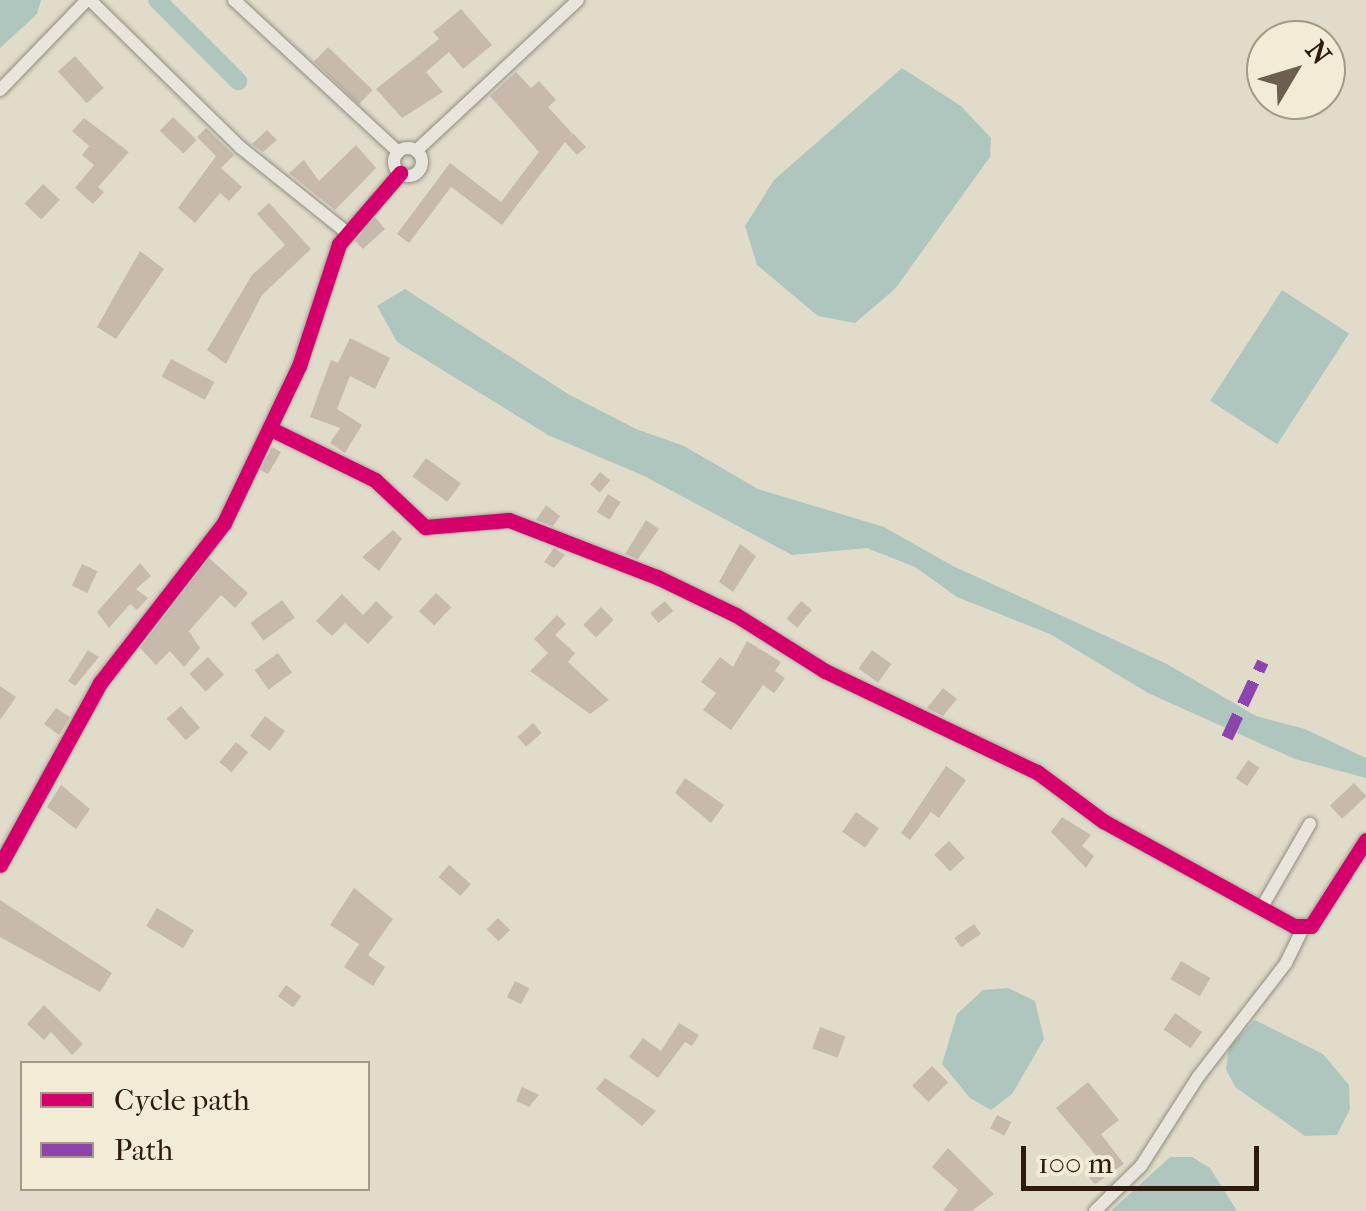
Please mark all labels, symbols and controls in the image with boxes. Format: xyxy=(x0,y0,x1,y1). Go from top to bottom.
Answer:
north arrow xyxy=(1246,20,1346,120)
text: N xyxy=(1299,34,1338,71)
legend xyxy=(20,1061,370,1191)
text: Cycle path xyxy=(114,1083,250,1118)
scale bar xyxy=(1026,1126,1264,1188)
text: Path xyxy=(114,1133,173,1168)
text: 100 m xyxy=(1038,1146,1113,1181)

